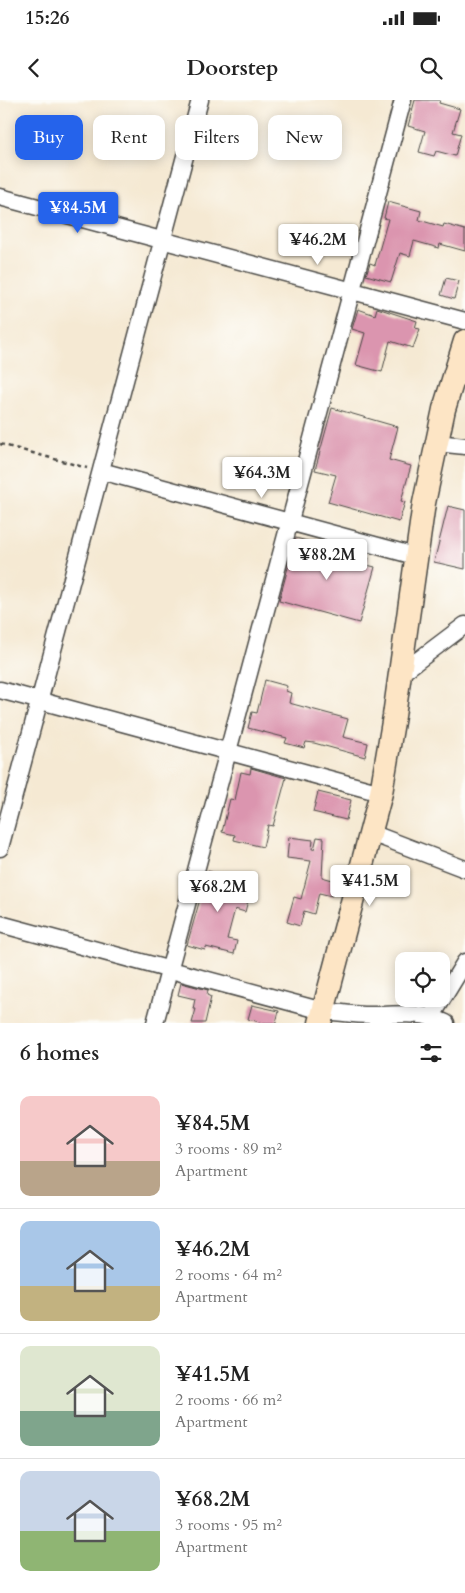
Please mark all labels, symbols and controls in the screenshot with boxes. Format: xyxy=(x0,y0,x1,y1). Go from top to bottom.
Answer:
text: 15:26 xyxy=(25,5,69,31)
text: Doorstep xyxy=(186,53,279,83)
icon: back xyxy=(20,54,48,82)
icon: search xyxy=(417,54,445,82)
chip: Buy xyxy=(15,115,83,160)
chip: Rent xyxy=(93,115,165,160)
chip: Filters xyxy=(175,115,258,160)
chip: New xyxy=(268,115,342,160)
pin: ¥84.5M xyxy=(37,192,119,234)
text: ¥84.5M xyxy=(49,197,107,219)
pin: ¥46.2M xyxy=(277,224,359,266)
text: ¥46.2M xyxy=(289,229,347,251)
pin: ¥64.3M xyxy=(221,456,303,499)
text: ¥64.3M xyxy=(233,462,291,484)
pin: ¥88.2M xyxy=(286,538,368,581)
text: ¥88.2M xyxy=(298,544,356,566)
pin: ¥41.5M xyxy=(329,864,411,907)
pin: ¥68.2M xyxy=(177,870,259,913)
text: ¥41.5M xyxy=(341,870,399,892)
text: ¥68.2M xyxy=(189,876,247,898)
map controls xyxy=(395,952,450,1007)
button: locate xyxy=(395,952,450,1007)
text: 6 homes xyxy=(20,1039,99,1068)
icon: filters xyxy=(417,1039,445,1067)
text: ¥84.5M xyxy=(175,1109,251,1138)
icon: home xyxy=(60,1116,120,1176)
text: 3 rooms · 89 m² xyxy=(175,1138,282,1160)
text: Apartment xyxy=(175,1160,248,1182)
text: ¥46.2M xyxy=(175,1235,251,1264)
icon: home xyxy=(60,1241,120,1301)
text: 2 rooms · 64 m² xyxy=(175,1264,282,1286)
text: Apartment xyxy=(175,1286,248,1308)
text: ¥41.5M xyxy=(175,1360,251,1389)
icon: home xyxy=(60,1366,120,1426)
text: 2 rooms · 66 m² xyxy=(175,1389,282,1411)
text: Apartment xyxy=(175,1411,248,1433)
text: ¥68.2M xyxy=(175,1485,251,1514)
icon: home xyxy=(60,1491,120,1551)
text: 3 rooms · 95 m² xyxy=(175,1514,282,1536)
text: Apartment xyxy=(175,1536,248,1558)

